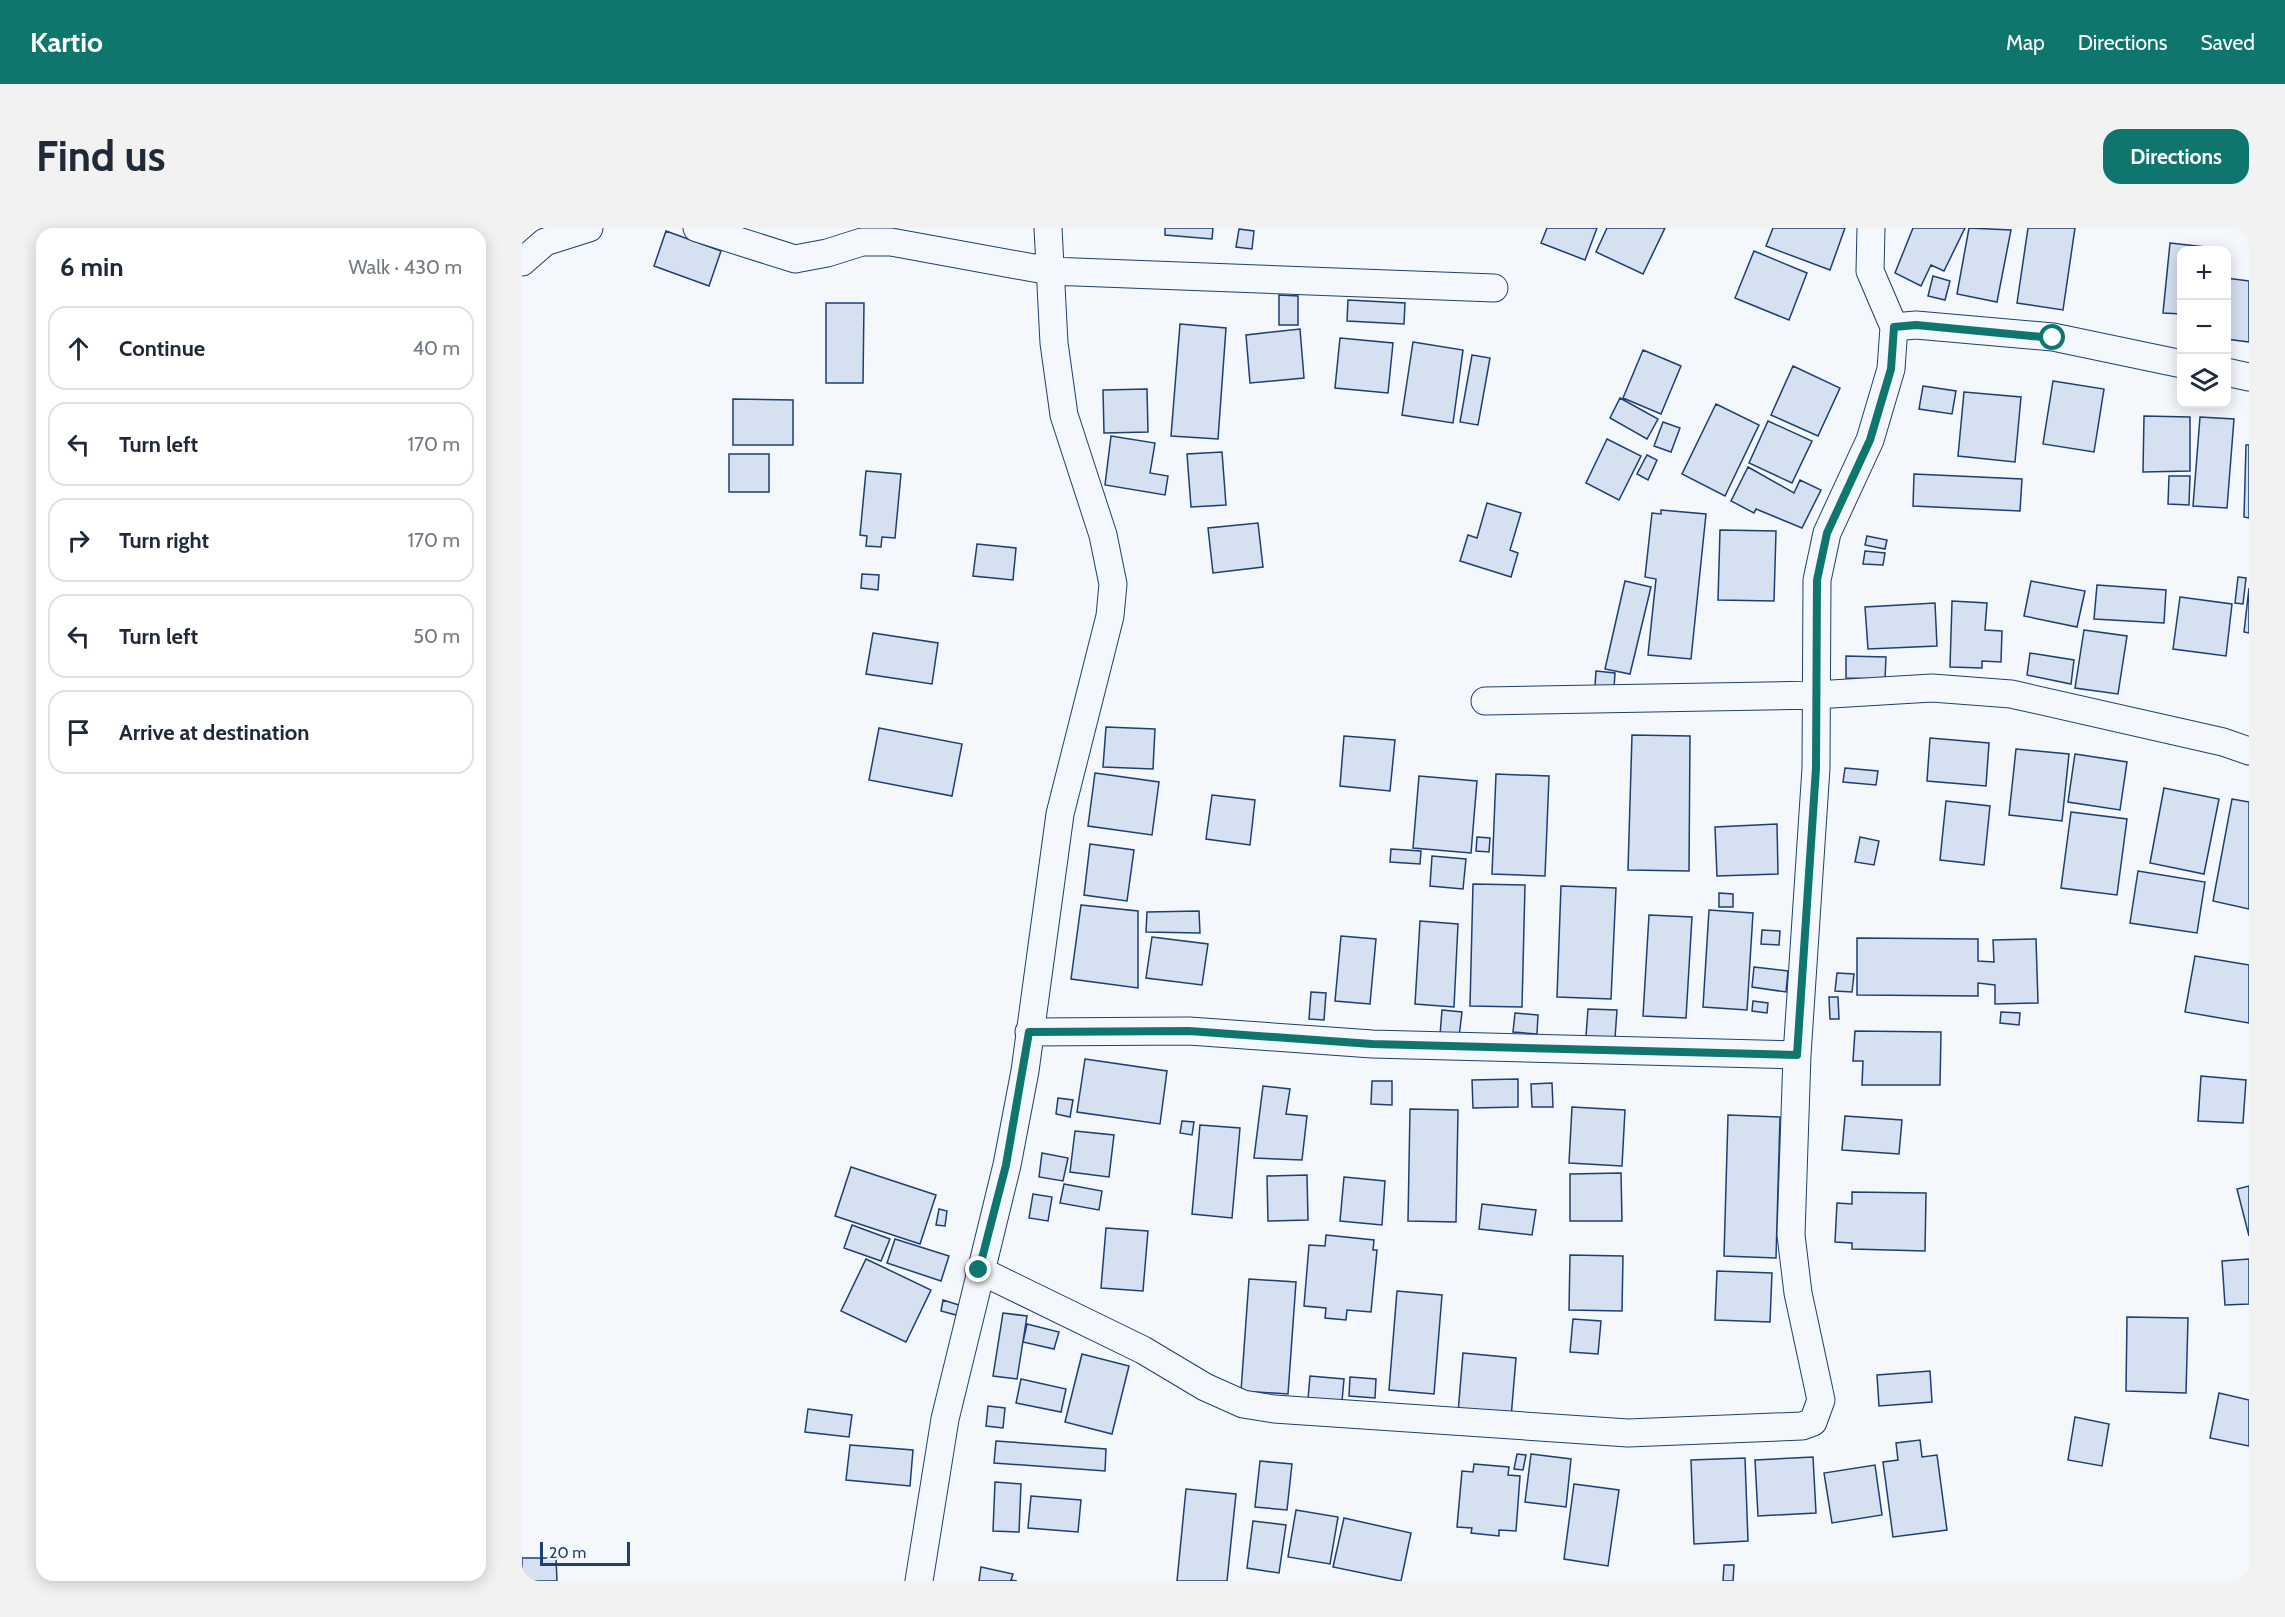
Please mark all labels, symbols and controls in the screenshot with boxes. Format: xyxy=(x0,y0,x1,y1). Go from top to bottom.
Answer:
text: Kartio xyxy=(30,25,103,59)
text: Map xyxy=(2006,30,2045,55)
text: Directions xyxy=(2078,30,2167,55)
text: Saved xyxy=(2200,30,2255,55)
button: Directions xyxy=(2103,129,2249,184)
text: Find us xyxy=(36,130,165,182)
map controls xyxy=(2177,246,2231,408)
button: + xyxy=(2177,246,2231,300)
text: 6 min xyxy=(60,251,124,283)
text: Walk · 430 m xyxy=(348,255,462,279)
button: − xyxy=(2177,300,2231,354)
route start xyxy=(2039,324,2065,350)
icon: ahead xyxy=(62,332,95,365)
text: Continue xyxy=(119,335,205,362)
text: 40 m xyxy=(412,336,460,360)
button: layers xyxy=(2177,354,2231,408)
icon: left xyxy=(62,428,95,461)
text: Turn left xyxy=(119,431,198,458)
text: 170 m xyxy=(408,432,460,456)
icon: right xyxy=(62,524,95,557)
text: Turn right xyxy=(119,527,209,554)
text: 170 m xyxy=(408,528,460,552)
icon: left xyxy=(62,620,95,653)
text: Turn left xyxy=(119,623,198,650)
text: 50 m xyxy=(413,624,460,648)
icon: arrive xyxy=(62,716,95,749)
text: Arrive at destination xyxy=(119,719,309,746)
route end xyxy=(965,1256,991,1282)
scale bar xyxy=(540,1539,630,1566)
text: 20 m xyxy=(549,1543,586,1562)

